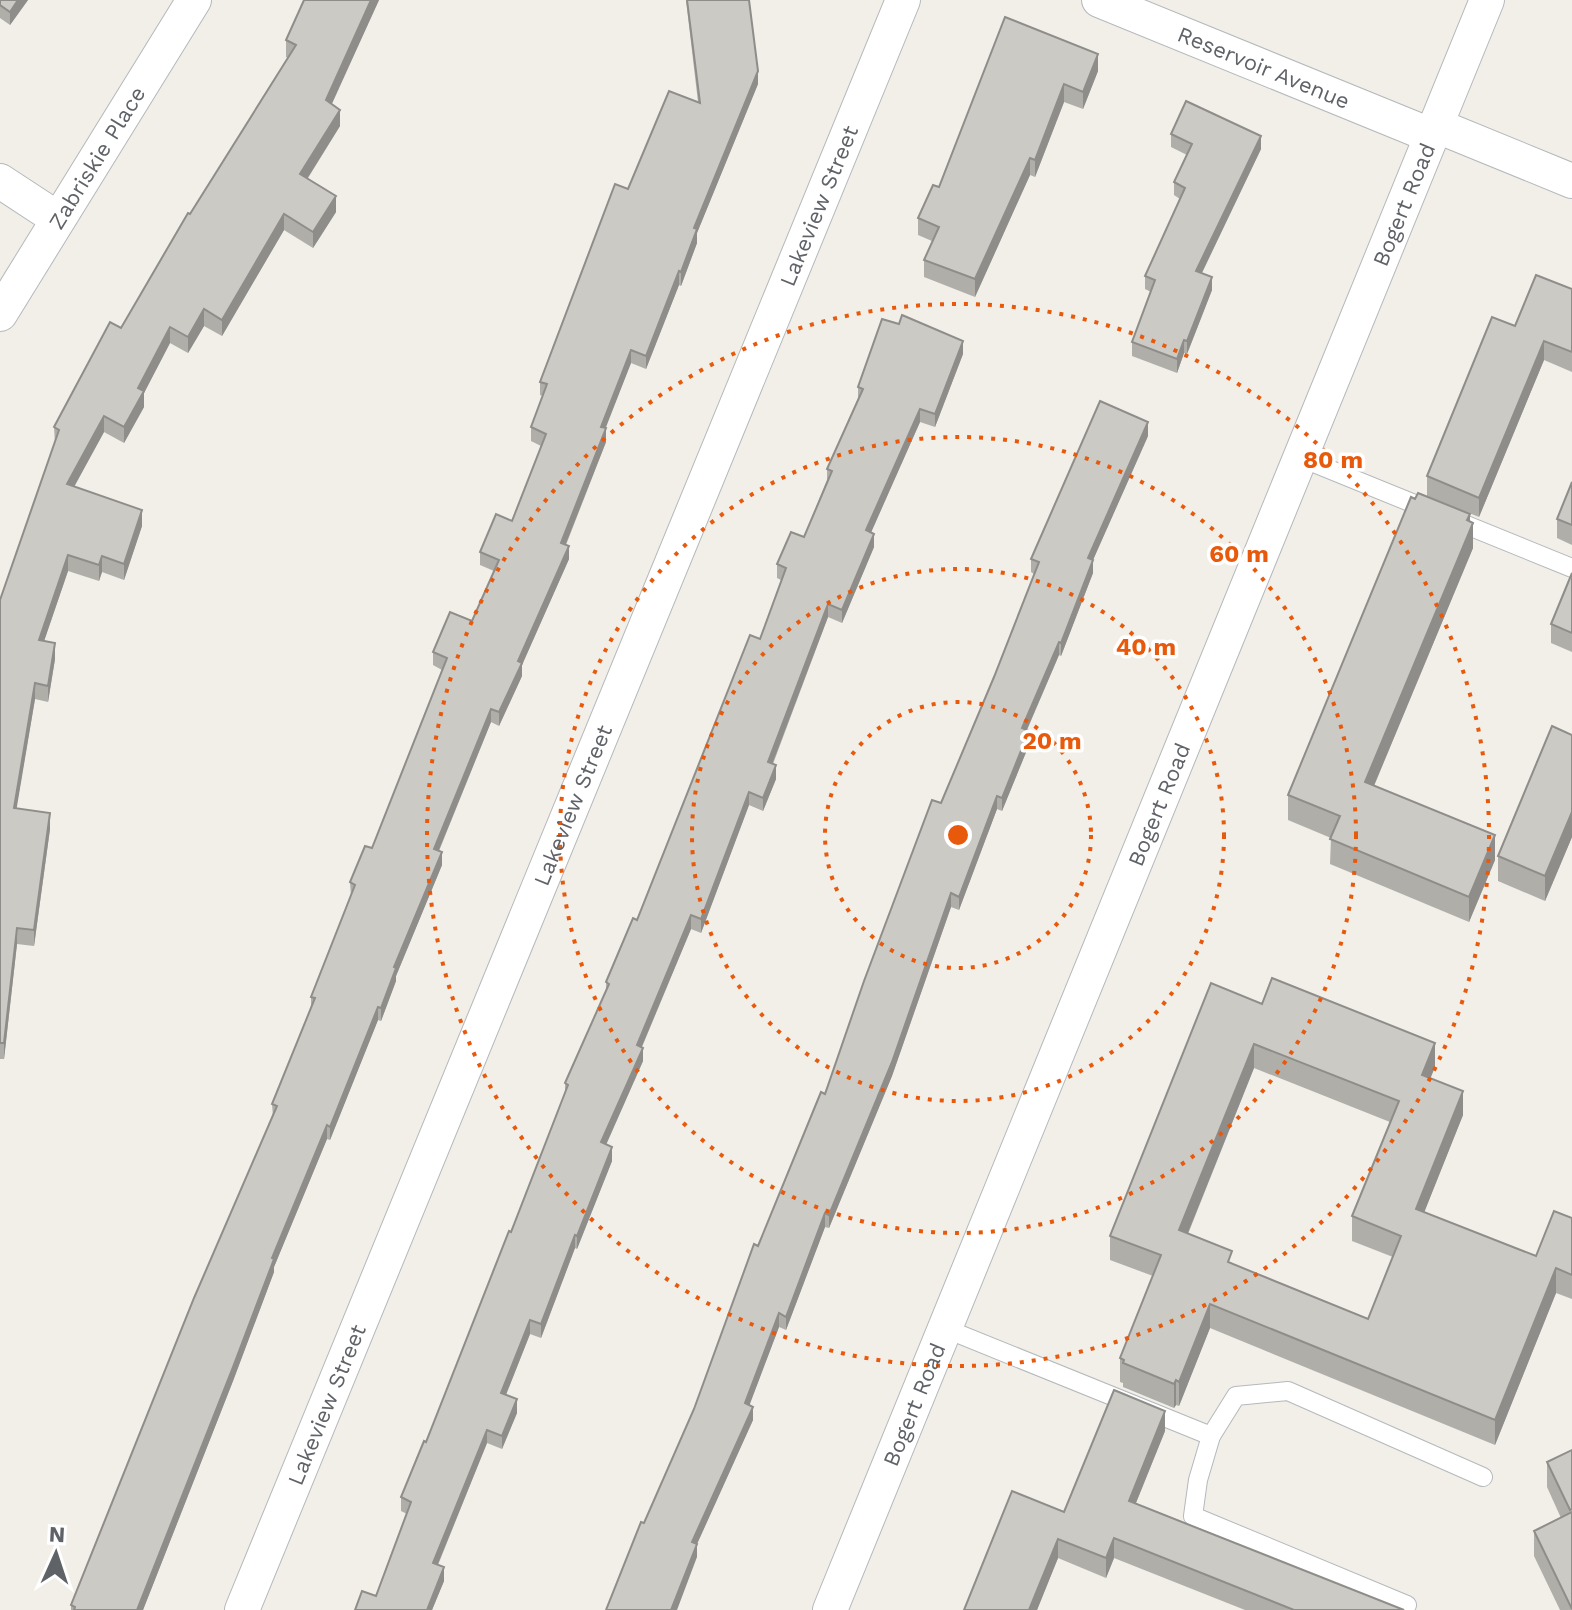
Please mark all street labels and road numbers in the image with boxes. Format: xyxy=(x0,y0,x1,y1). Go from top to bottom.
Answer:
street label: Reservoir Avenue xyxy=(1174,21,1354,113)
street label: Zabriskie Place xyxy=(43,82,150,233)
street label: Lakeview Street xyxy=(774,122,863,290)
street label: Bogert Road xyxy=(1367,139,1440,270)
street label: Lakeview Street xyxy=(528,721,617,889)
street label: Bogert Road xyxy=(1122,739,1195,870)
street label: Lakeview Street xyxy=(282,1321,370,1489)
street label: Bogert Road xyxy=(878,1339,950,1470)

